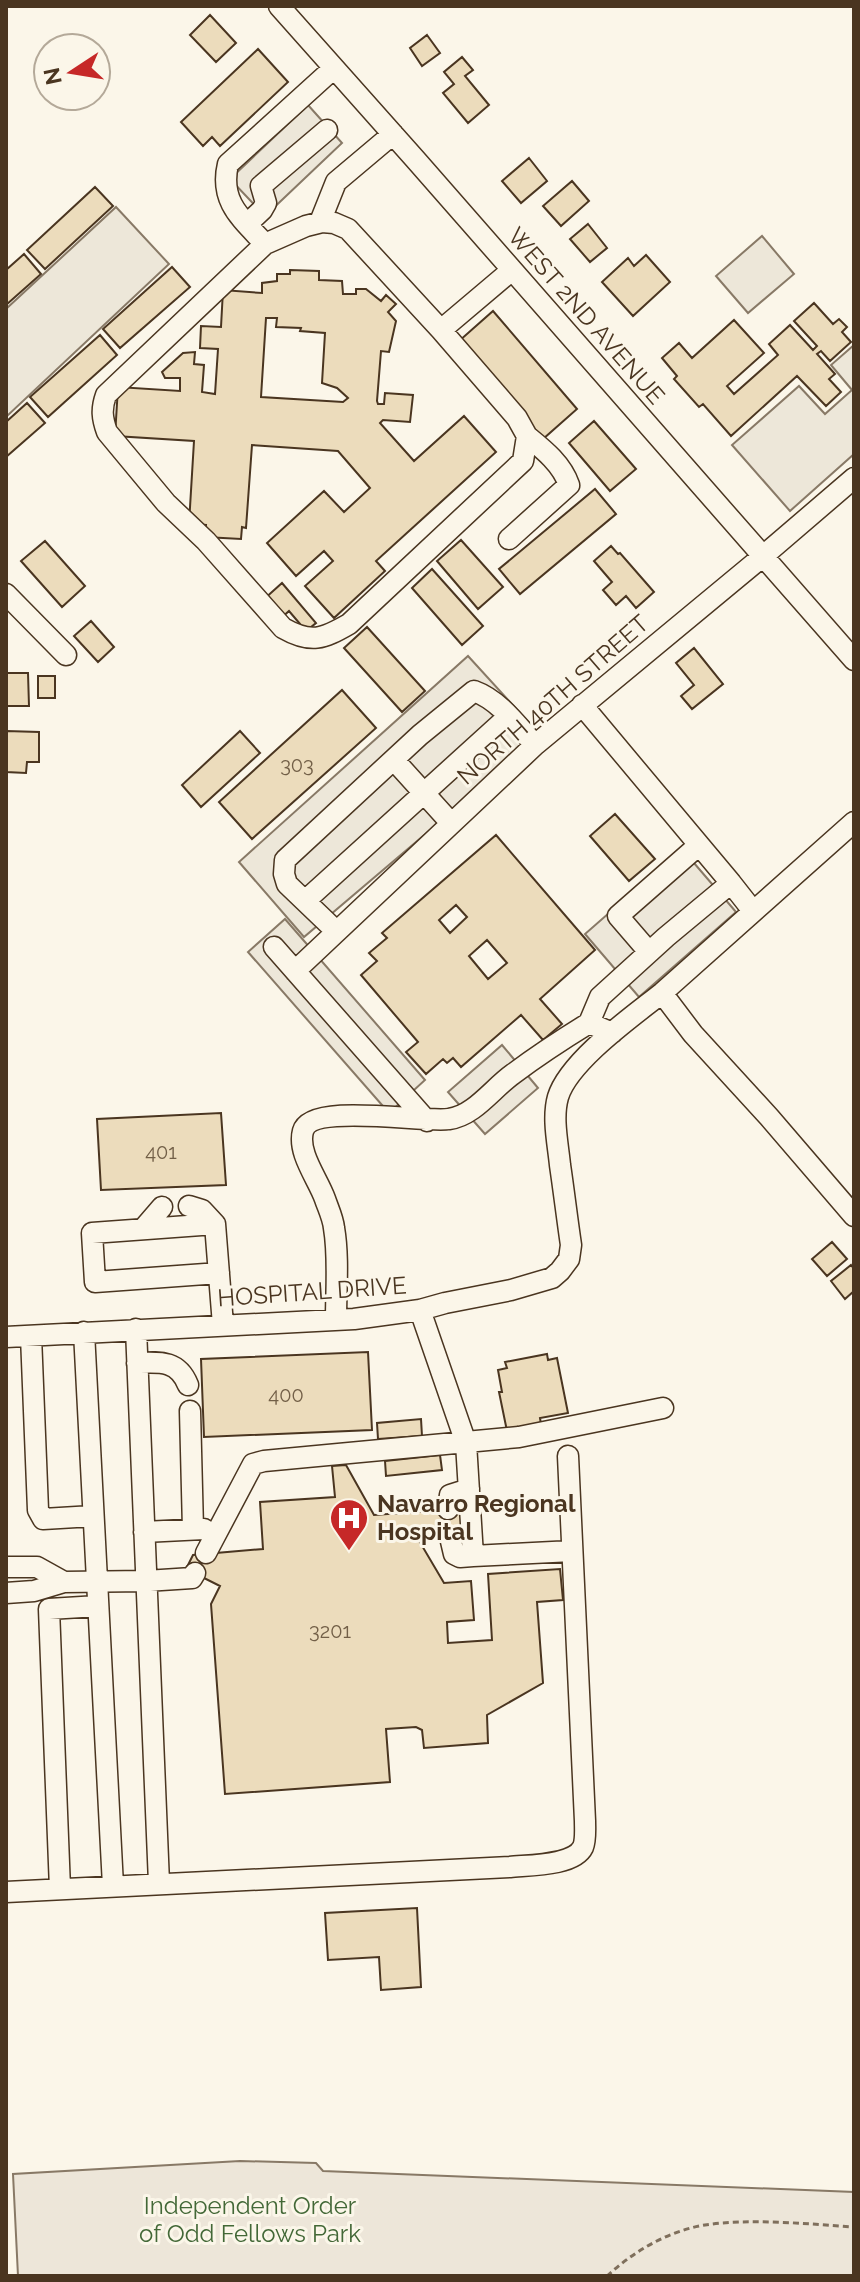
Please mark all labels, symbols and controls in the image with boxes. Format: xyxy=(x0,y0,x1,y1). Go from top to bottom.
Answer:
north arrow xyxy=(32,32,112,112)
text: N xyxy=(38,65,67,87)
street label: WEST 2ND AVENUE xyxy=(502,221,671,410)
street label: NORTH 40TH STREET xyxy=(451,608,655,791)
house number: 303 xyxy=(280,753,314,777)
house number: 401 xyxy=(145,1140,177,1164)
street label: HOSPITAL DRIVE xyxy=(216,1270,408,1313)
house number: 400 xyxy=(268,1383,304,1407)
place label: Navarro Regional Hospital xyxy=(377,1489,576,1546)
hospital icon: Navarro Regional Hospital xyxy=(328,1497,370,1552)
house number: 3201 xyxy=(309,1619,351,1643)
park label: Independent Order of Odd Fellows Park xyxy=(139,2191,361,2248)

